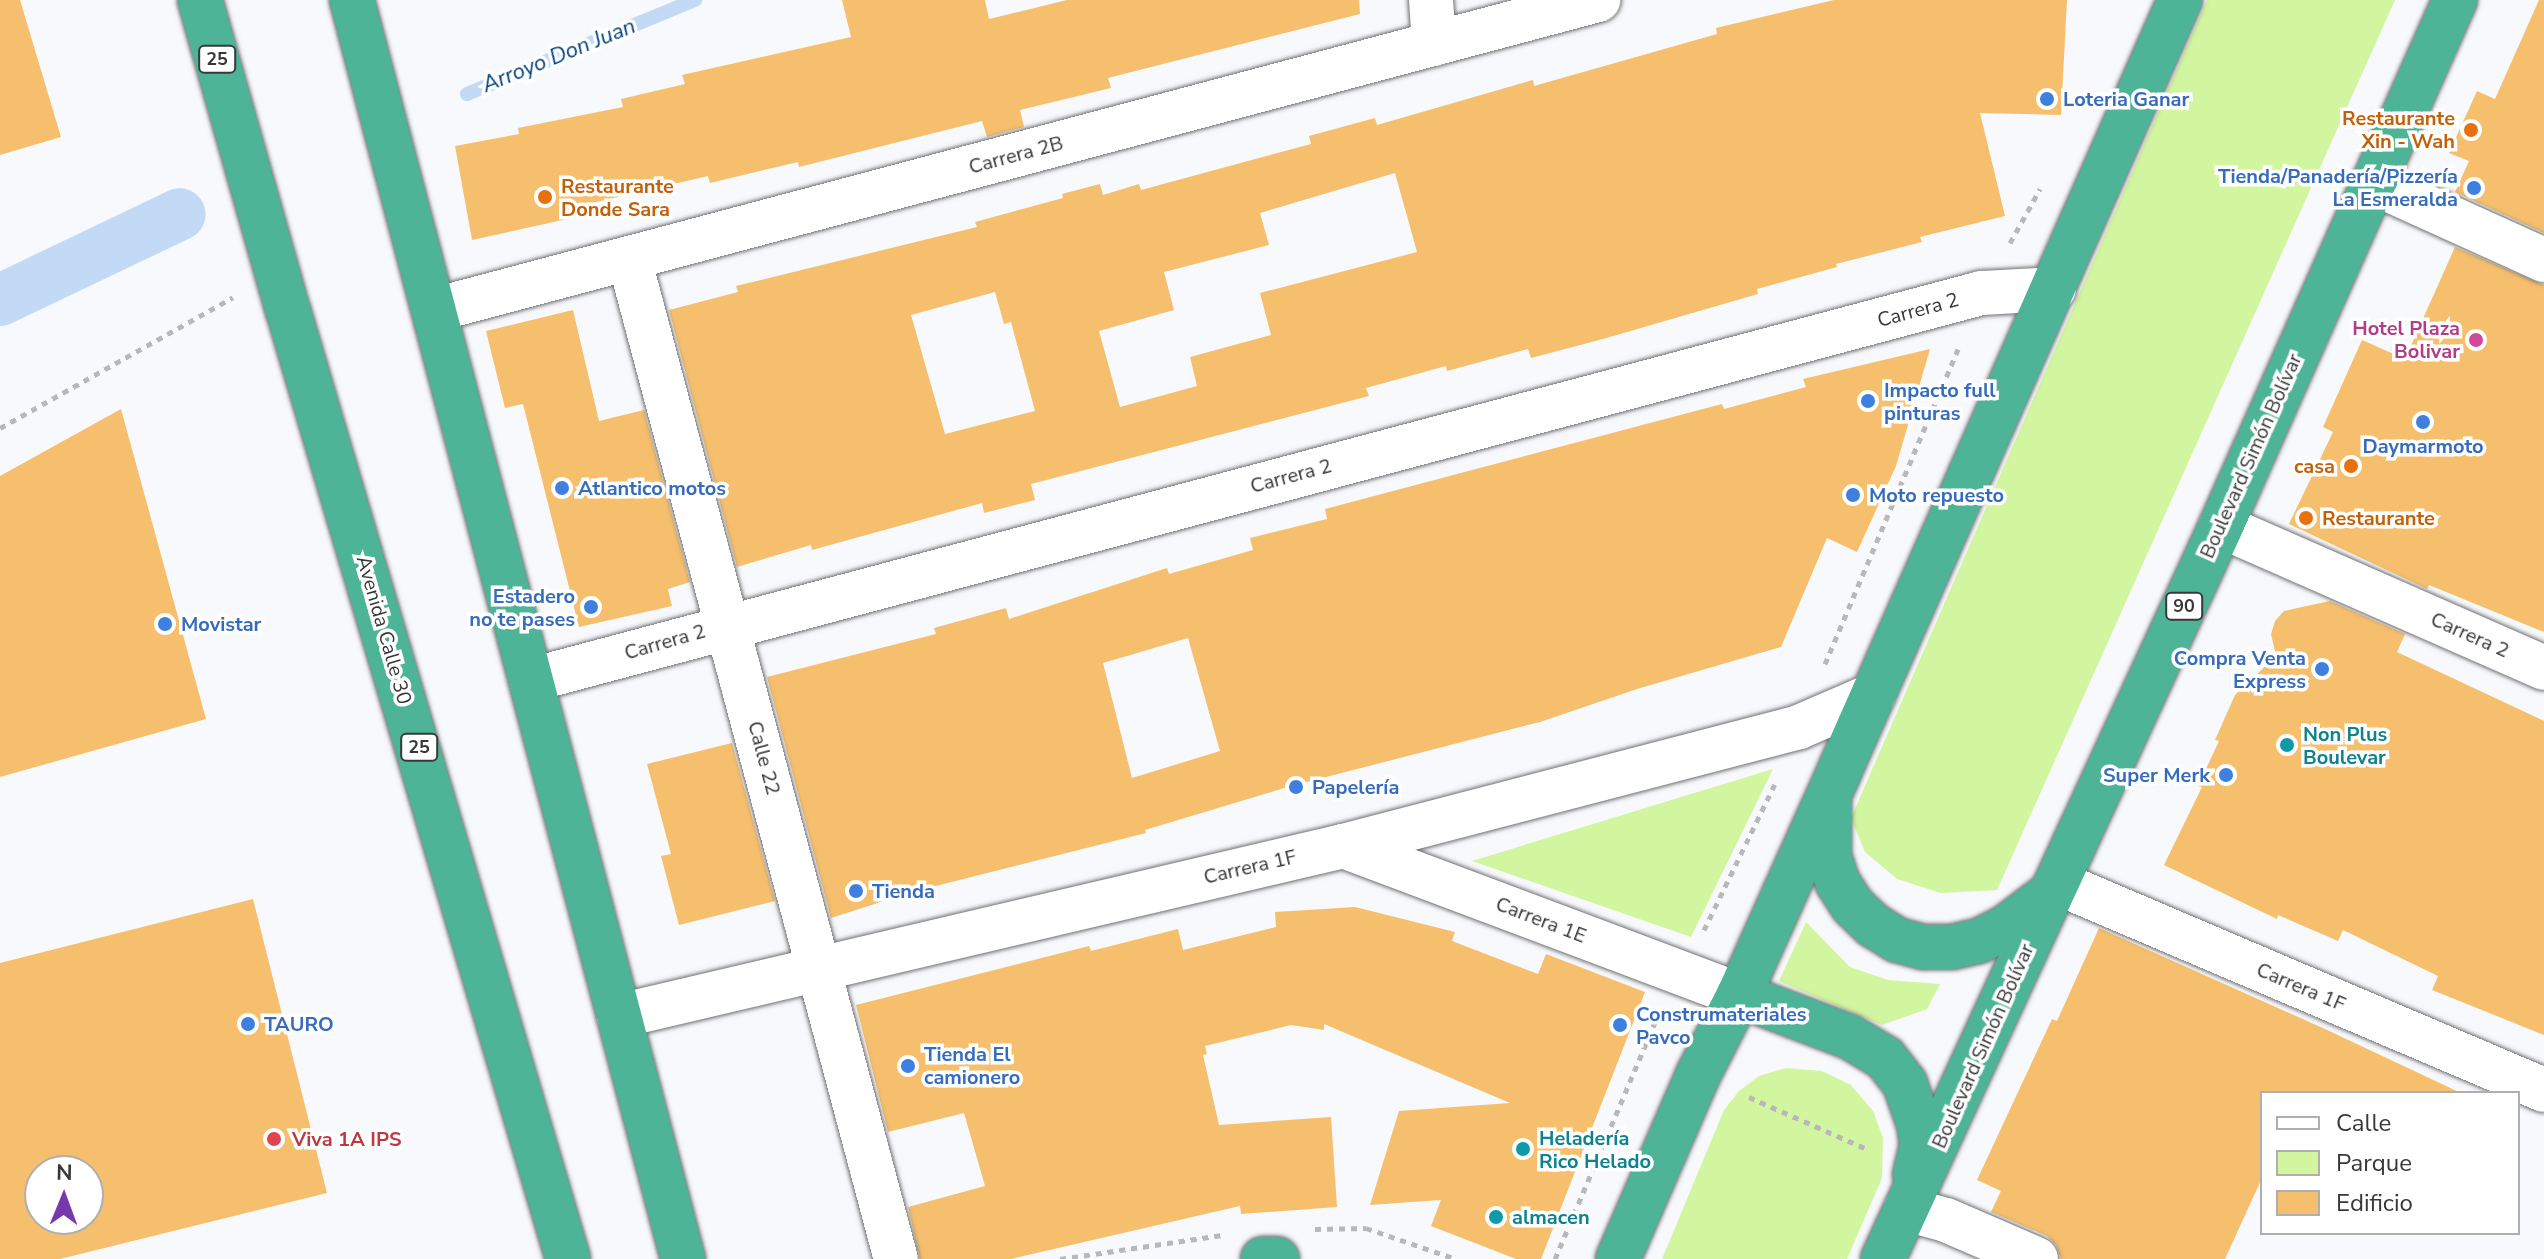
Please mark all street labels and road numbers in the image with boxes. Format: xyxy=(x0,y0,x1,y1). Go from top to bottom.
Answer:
road number: 25 xyxy=(197,45,237,73)
street label: Carrera 2B xyxy=(966,131,1066,179)
street label: Carrera 2 xyxy=(1875,288,1961,332)
street label: Boulevard Simón Bolívar xyxy=(2195,350,2307,562)
street label: Carrera 2 xyxy=(1248,454,1334,498)
street label: Avenida Calle 30 xyxy=(351,553,417,707)
road number: 90 xyxy=(2164,592,2204,620)
street label: Carrera 2 xyxy=(2427,607,2513,663)
street label: Carrera 2 xyxy=(622,619,708,665)
street label: Calle 22 xyxy=(743,719,785,797)
road number: 25 xyxy=(399,733,439,761)
street label: Carrera 1F xyxy=(1201,845,1299,889)
street label: Carrera 1E xyxy=(1492,892,1590,948)
street label: Boulevard Simón Bolívar xyxy=(1927,940,2039,1152)
street label: Carrera 1F xyxy=(2253,958,2349,1016)

